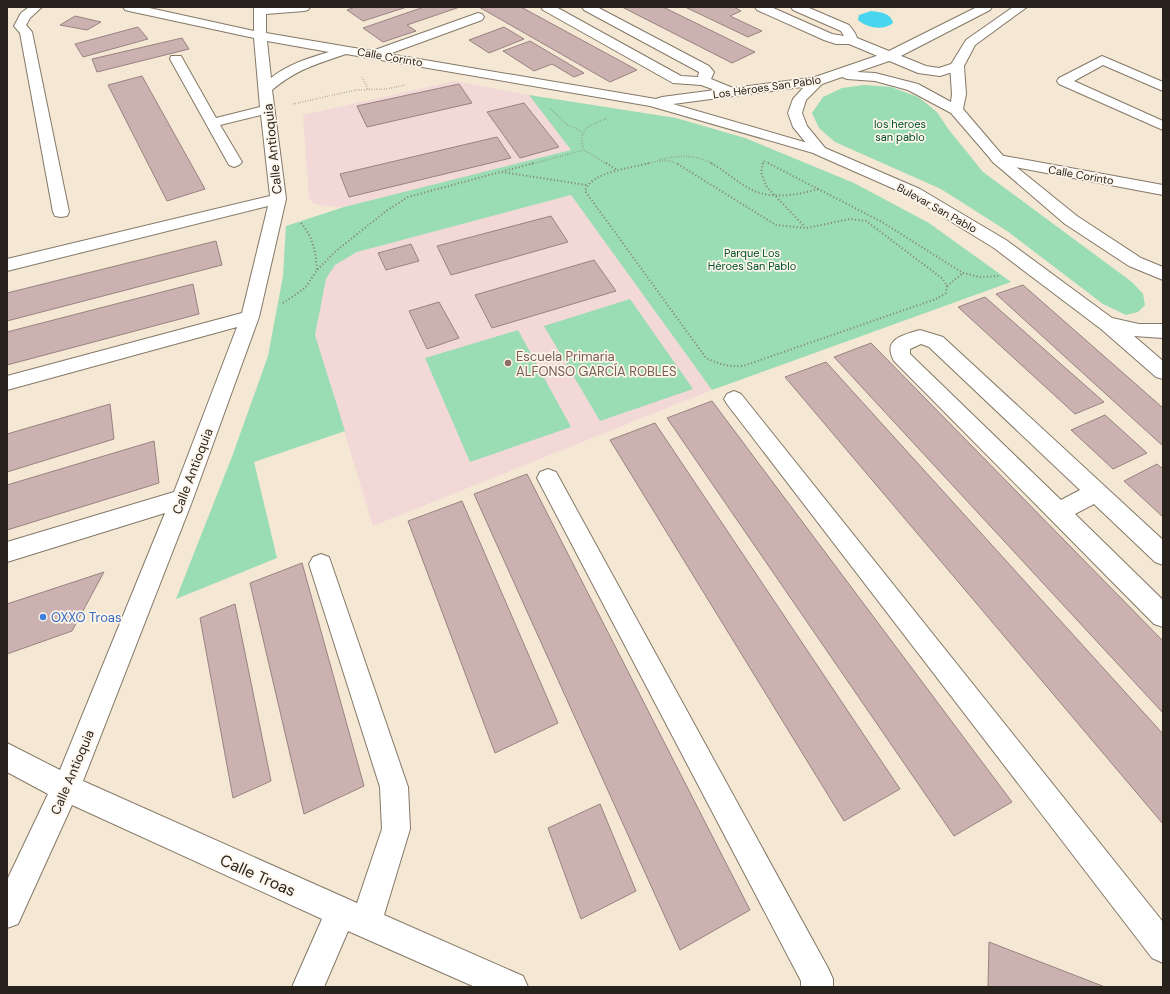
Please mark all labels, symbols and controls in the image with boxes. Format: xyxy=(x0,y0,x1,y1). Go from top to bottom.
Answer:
street label: Calle Corinto xyxy=(356,44,424,70)
street label: Los Héroes San Pablo xyxy=(712,72,822,102)
street label: Calle Antioquia xyxy=(259,103,286,195)
park label: los heroes san pablo xyxy=(874,117,926,144)
street label: Calle Corinto xyxy=(1047,162,1115,188)
street label: Bulevar San Pablo xyxy=(894,180,980,236)
park label: Parque Los Héroes San Pablo xyxy=(708,246,796,273)
place label: Escuela Primaria ALFONSO GARCÍA ROBLES xyxy=(516,348,677,380)
marker: Escuela Primaria ALFONSO GARCÍA ROBLES xyxy=(503,358,513,368)
street label: Calle Antioquia xyxy=(168,426,217,517)
place label: OXXO Troas xyxy=(51,609,121,626)
marker: OXXO Troas xyxy=(38,612,48,622)
street label: Calle Antioquia xyxy=(47,727,98,817)
street label: Calle Troas xyxy=(217,849,299,901)

